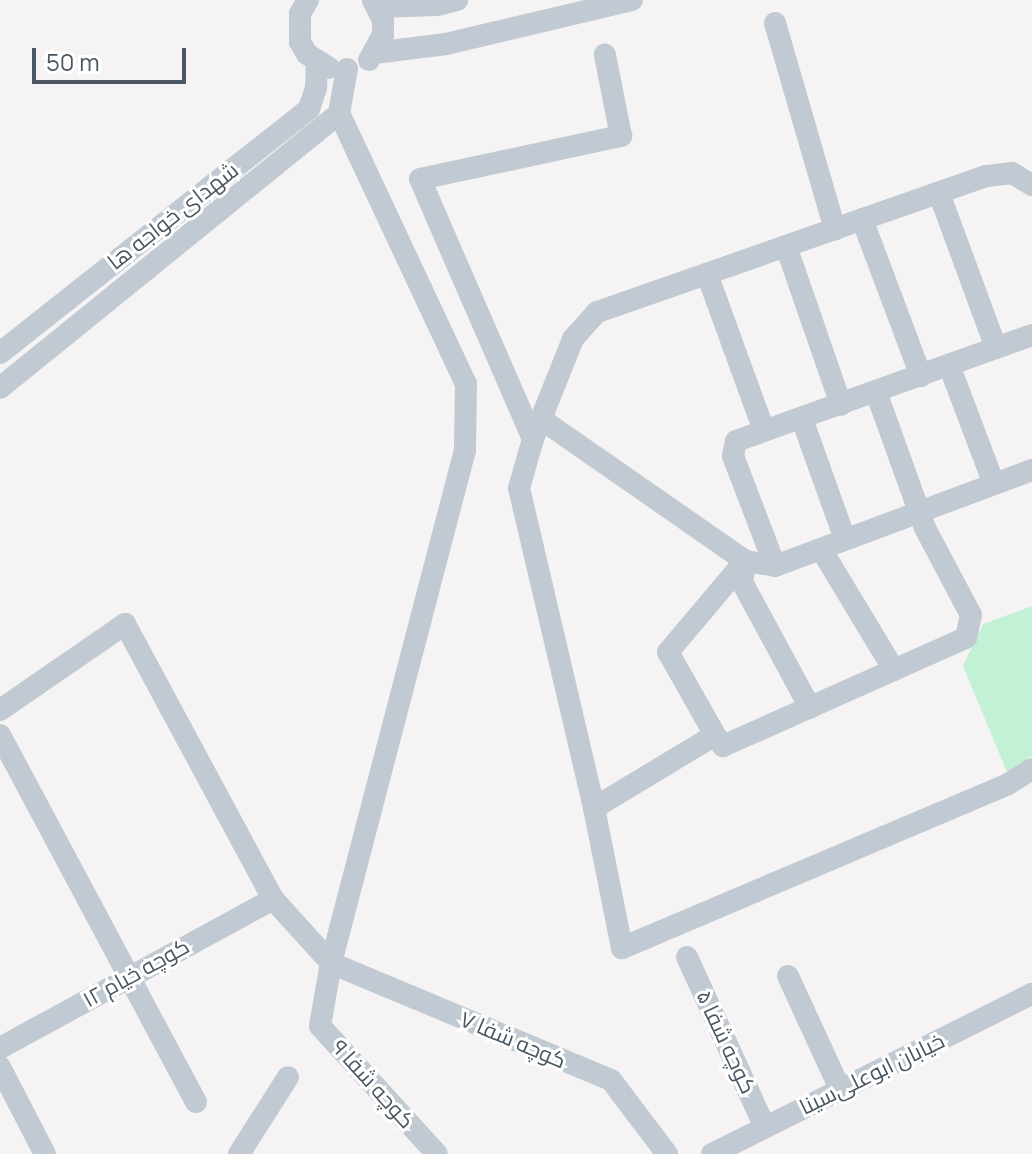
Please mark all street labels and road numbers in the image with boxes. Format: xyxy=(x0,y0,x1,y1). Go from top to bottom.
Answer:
street label: شهدای خواجه ها xyxy=(102,157,244,275)
street label: کوچه خیام ۱۲ xyxy=(78,933,194,1013)
street label: کوچه شفا ۵ xyxy=(691,986,761,1098)
street label: کوچه شفا ۷ xyxy=(456,1006,570,1074)
street label: خیابان ابوعلی‌سینا xyxy=(795,1028,949,1120)
street label: کوچه شفا ۹ xyxy=(326,1034,420,1134)

